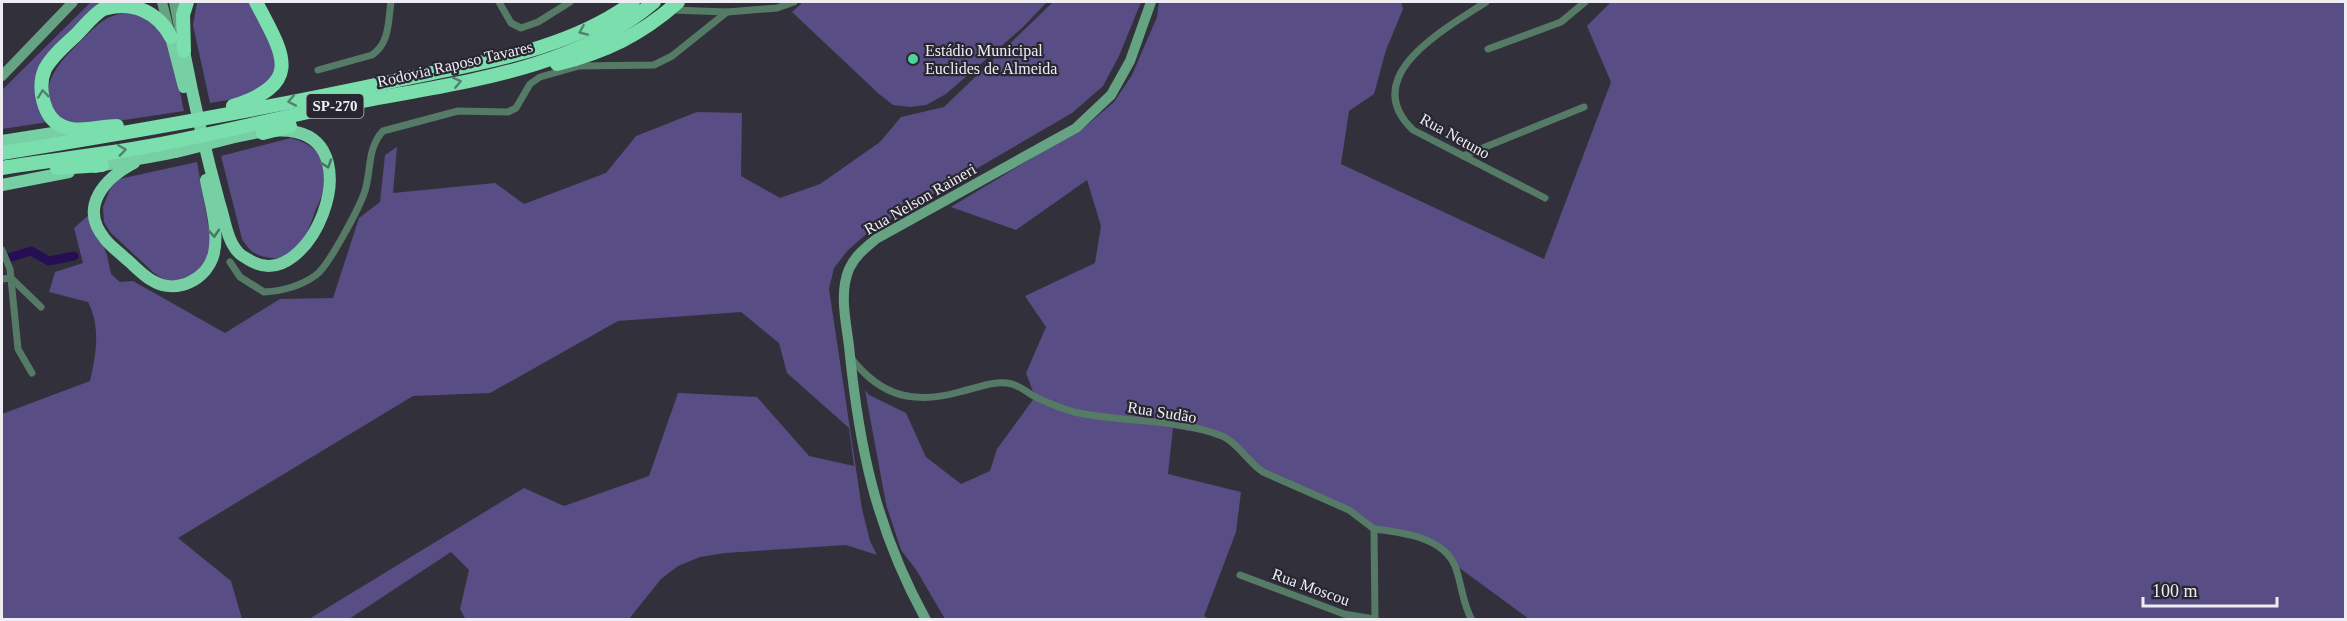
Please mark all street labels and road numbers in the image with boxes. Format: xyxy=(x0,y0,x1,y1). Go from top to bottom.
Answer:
street label: Rodovia Raposo Tavares xyxy=(375,38,535,91)
road number: SP-270 xyxy=(306,94,364,118)
street label: Rua Netuno xyxy=(1417,110,1493,162)
street label: Rua Nelson Raineri xyxy=(861,160,979,238)
street label: Rua Sudão xyxy=(1126,398,1198,426)
street label: Rua Moscou xyxy=(1270,565,1352,609)

